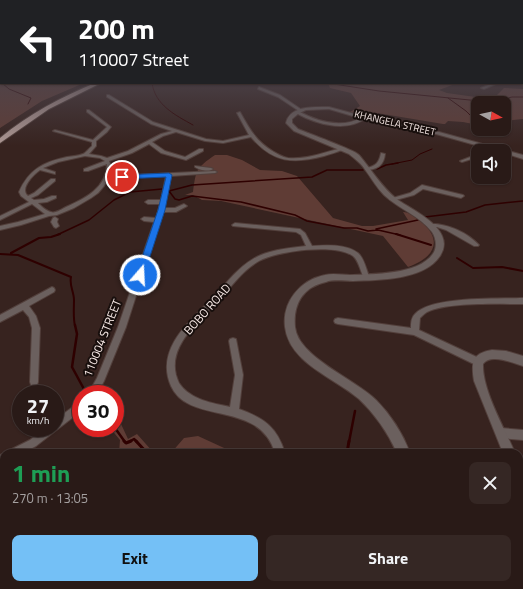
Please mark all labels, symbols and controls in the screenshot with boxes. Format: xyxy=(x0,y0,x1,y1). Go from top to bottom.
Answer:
text: 200 m xyxy=(78,7,155,50)
icon: left xyxy=(12,16,64,68)
text: 110007 Street xyxy=(78,46,189,73)
north arrow xyxy=(471,96,511,136)
map controls xyxy=(471,96,511,184)
street label: KHANGELA STREET xyxy=(353,106,438,140)
button: sound xyxy=(471,144,511,184)
pin xyxy=(105,160,139,194)
icon: arrive xyxy=(111,166,133,188)
position arrow xyxy=(119,254,161,296)
street label: BOBO ROAD xyxy=(179,279,235,339)
street label: 110004 STREET xyxy=(78,295,127,380)
speed limit sign: 30 xyxy=(72,385,124,437)
text: 27 xyxy=(27,390,49,421)
text: km/h xyxy=(27,413,49,428)
text: 1 min xyxy=(12,455,70,491)
button: close xyxy=(469,462,511,504)
text: 270 m · 13:05 xyxy=(12,488,88,508)
button: Exit xyxy=(12,535,258,581)
button: Share xyxy=(266,535,511,581)

